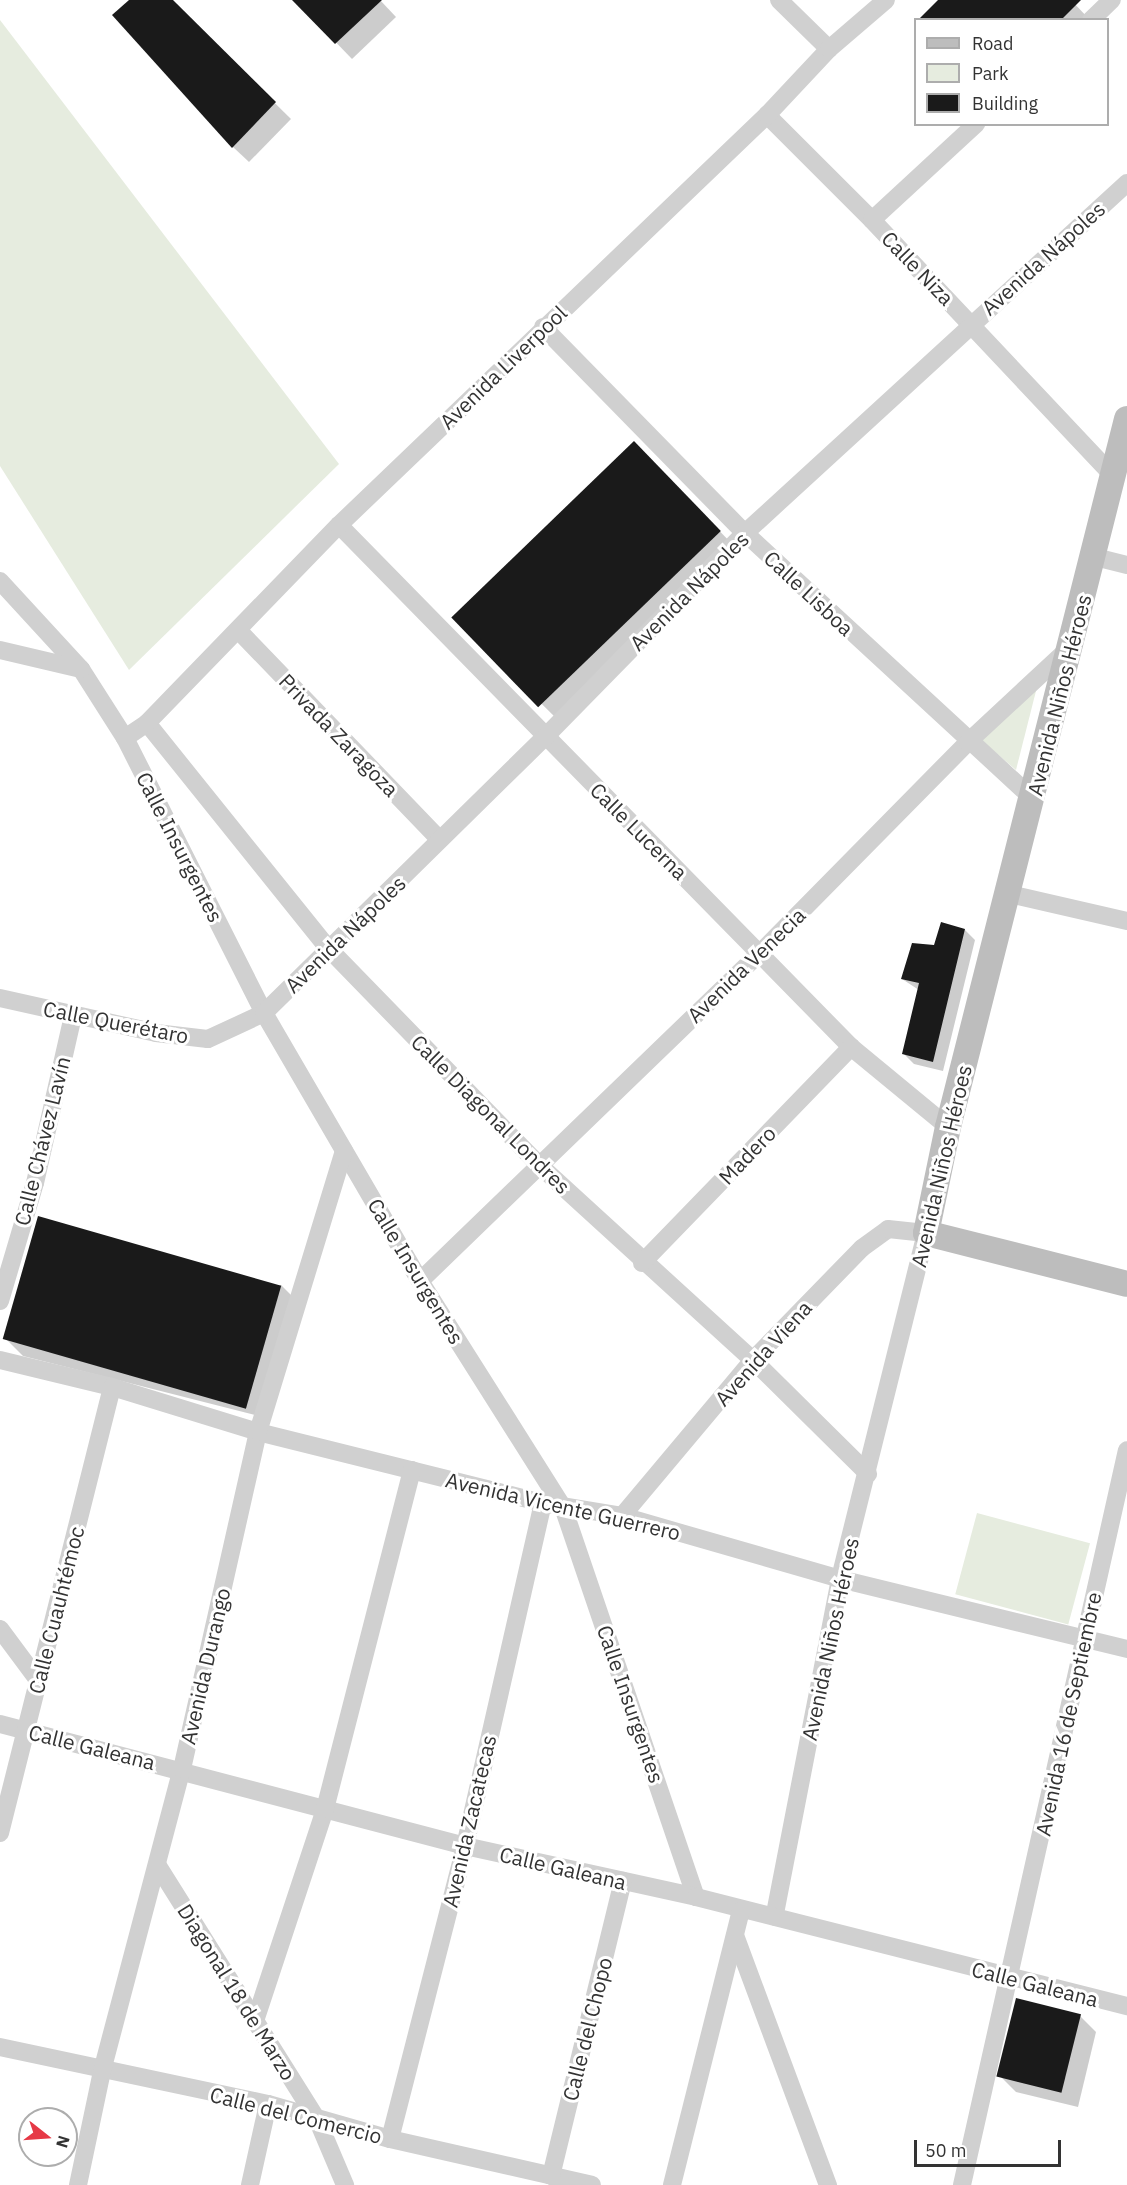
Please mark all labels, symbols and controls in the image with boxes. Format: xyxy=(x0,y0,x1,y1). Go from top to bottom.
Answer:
legend xyxy=(914,18,1109,126)
text: Road xyxy=(972,32,1013,55)
text: Park xyxy=(972,62,1008,85)
text: Building xyxy=(972,92,1038,115)
street label: Avenida Nápoles xyxy=(976,196,1110,320)
street label: Calle Niza xyxy=(877,226,959,310)
street label: Avenida Liverpool xyxy=(434,300,572,434)
street label: Avenida Nápoles xyxy=(624,526,754,656)
street label: Calle Lisboa xyxy=(759,545,859,641)
street label: Avenida Niños Héroes xyxy=(1022,592,1096,798)
street label: Privada Zaragoza xyxy=(274,668,404,802)
street label: Calle Insurgentes xyxy=(131,768,229,926)
street label: Calle Lucerna xyxy=(585,777,693,885)
street label: Avenida Nápoles xyxy=(280,870,410,998)
street label: Avenida Venecia xyxy=(682,902,810,1028)
street label: Calle Querétaro xyxy=(41,996,191,1048)
street label: Calle Diagonal Londres xyxy=(406,1029,576,1199)
street label: Calle Chávez Lavín xyxy=(9,1054,75,1228)
street label: Avenida Niños Héroes xyxy=(905,1062,977,1270)
street label: Madero xyxy=(713,1121,781,1189)
street label: Calle Insurgentes xyxy=(363,1194,469,1348)
street label: Avenida Viena xyxy=(709,1295,817,1411)
street label: Avenida Vicente Guerrero xyxy=(443,1467,683,1545)
street label: Calle Cuauhtémoc xyxy=(23,1524,89,1696)
street label: Avenida Niños Héroes xyxy=(796,1535,864,1743)
street label: Avenida Durango xyxy=(175,1585,235,1747)
street label: Avenida 16 de Septiembre xyxy=(1030,1590,1106,1838)
street label: Calle Insurgentes xyxy=(592,1622,670,1786)
street label: Calle Galeana xyxy=(26,1719,158,1775)
street label: Avenida Zacatecas xyxy=(437,1732,501,1910)
street label: Calle Galeana xyxy=(497,1841,629,1895)
street label: Diagonal 18 de Marzo xyxy=(172,1899,302,2085)
street label: Calle del Chopo xyxy=(557,1955,617,2103)
street label: Calle Galeana xyxy=(969,1956,1101,2012)
street label: Calle del Comercio xyxy=(207,2081,385,2149)
north arrow xyxy=(18,2107,78,2167)
scale bar xyxy=(917,2128,1064,2166)
text: N xyxy=(52,2133,75,2150)
text: 50 m xyxy=(925,2139,967,2162)

